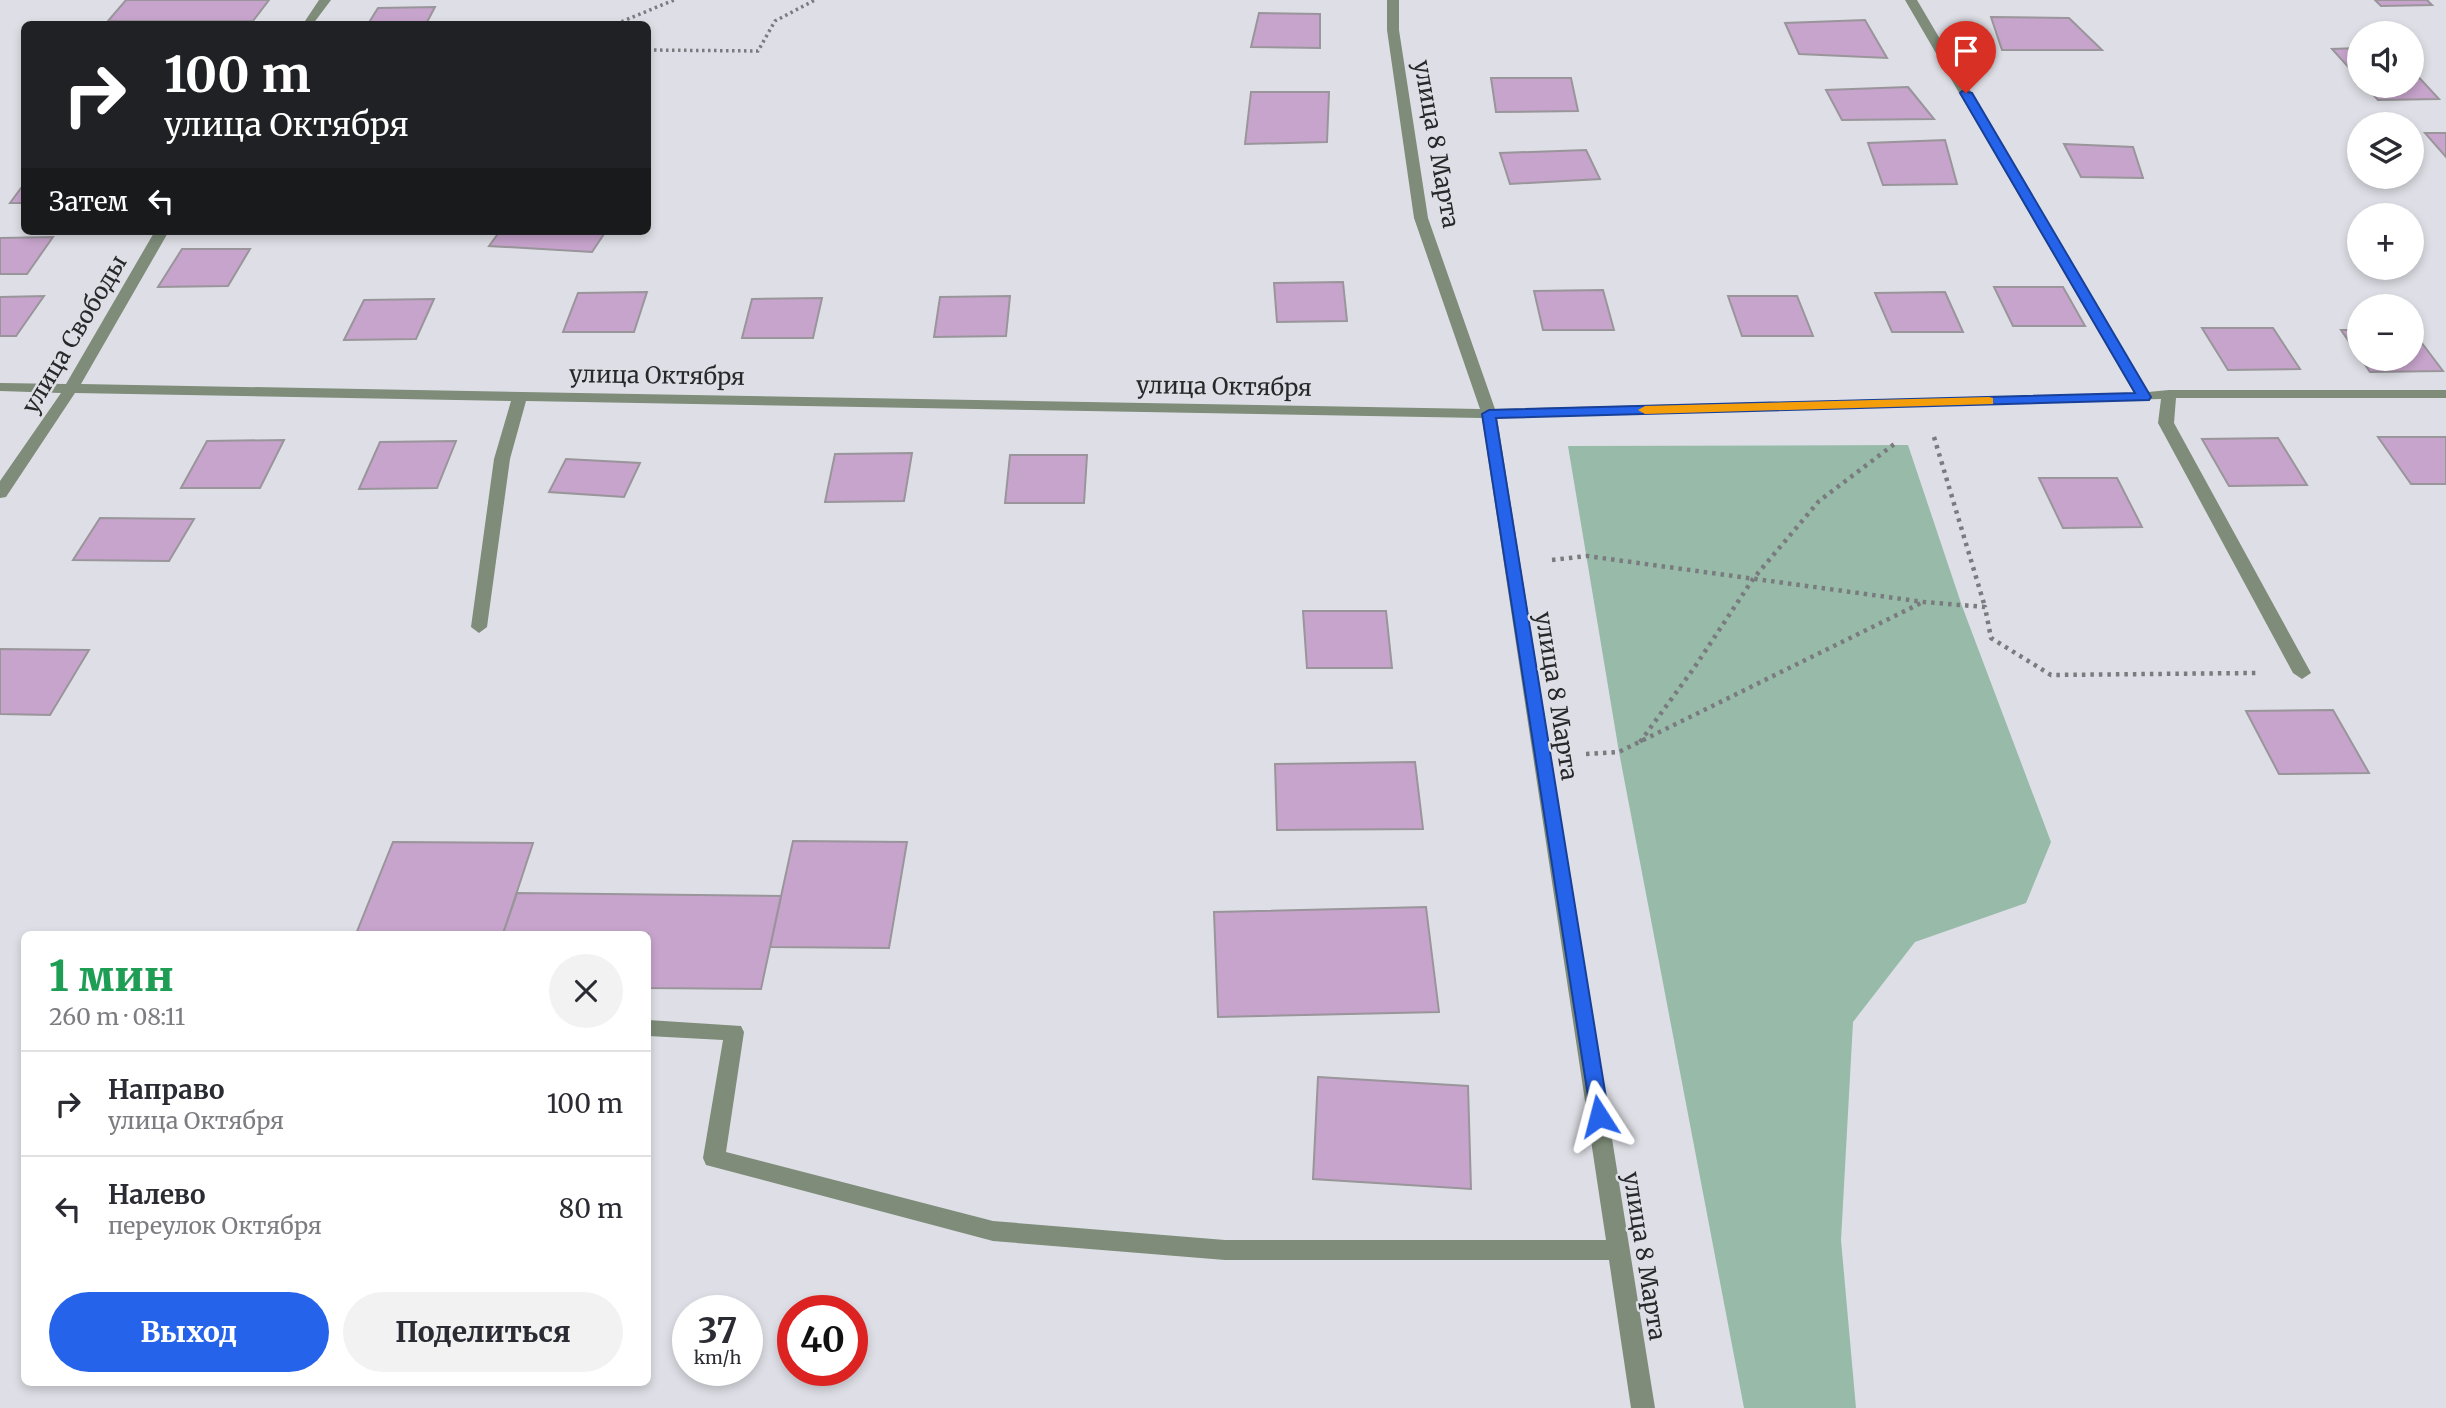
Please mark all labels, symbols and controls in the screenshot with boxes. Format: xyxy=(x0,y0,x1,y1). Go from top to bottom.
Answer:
pin xyxy=(1936,21,1996,93)
map controls xyxy=(2347,21,2424,371)
button: sound xyxy=(2347,21,2424,98)
icon: arrive xyxy=(1947,32,1985,70)
text: 100 m xyxy=(164,44,311,105)
icon: right xyxy=(49,49,140,140)
street label: улица 8 Марта xyxy=(1408,58,1466,230)
text: улица Октября xyxy=(164,105,409,145)
button: layers xyxy=(2347,112,2424,189)
icon: left xyxy=(142,182,180,220)
text: Затем xyxy=(49,185,128,218)
button: + xyxy=(2347,203,2424,280)
street label: улица Свободы xyxy=(15,250,133,418)
button: − xyxy=(2347,294,2424,371)
street label: улица Октября xyxy=(569,359,745,391)
street label: улица Октября xyxy=(1136,370,1312,402)
street label: улица 8 Марта xyxy=(1529,610,1585,782)
text: 1 мин xyxy=(49,950,174,1002)
button: close xyxy=(549,954,623,1028)
text: 260 m · 08:11 xyxy=(49,1002,185,1031)
text: Направо xyxy=(108,1073,225,1106)
position arrow xyxy=(1562,1079,1636,1153)
icon: right xyxy=(49,1085,87,1123)
text: 100 m xyxy=(547,1087,623,1120)
text: улица Октября xyxy=(108,1106,284,1135)
street label: улица 8 Марта xyxy=(1617,1170,1673,1342)
text: Налево xyxy=(108,1178,206,1211)
icon: left xyxy=(49,1190,87,1228)
text: 80 m xyxy=(559,1192,623,1225)
text: переулок Октября xyxy=(108,1211,322,1240)
button: Выход xyxy=(49,1292,329,1372)
button: Поделиться xyxy=(343,1292,623,1372)
speed limit sign: 40 xyxy=(777,1295,868,1386)
text: 37 xyxy=(698,1309,737,1353)
text: km/h xyxy=(694,1346,741,1369)

